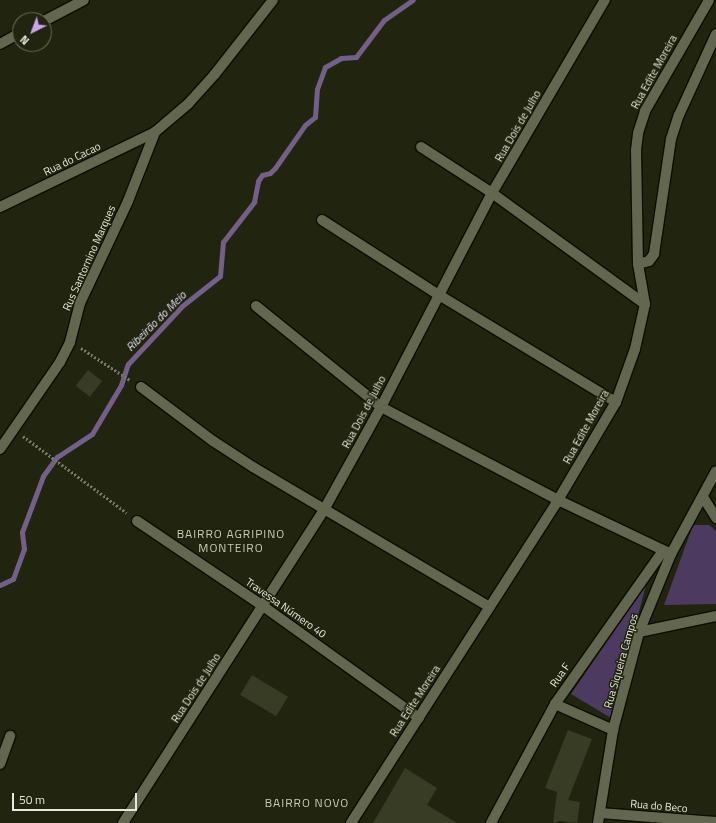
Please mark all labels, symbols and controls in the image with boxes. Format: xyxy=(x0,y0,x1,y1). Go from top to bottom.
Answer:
north arrow xyxy=(12,12,52,52)
text: N xyxy=(16,32,33,49)
street label: Rua Edite Moreira xyxy=(628,33,680,111)
street label: Rua Dois de Julho xyxy=(492,88,544,164)
street label: Rua do Cacao xyxy=(41,139,103,179)
street label: Rus Santornino Marques xyxy=(60,203,118,313)
water label: Ribeirão do Meio xyxy=(123,288,189,354)
street label: Rua Dois de Julho xyxy=(339,373,389,451)
street label: Rua Edite Moreira xyxy=(560,388,612,466)
district label: BAIRRO AGRIPINO MONTEIRO xyxy=(177,527,285,555)
street label: Travessa Número 40 xyxy=(243,575,329,641)
street label: Rua Siqueira Campos xyxy=(601,612,641,710)
street label: Rua Dois de Julho xyxy=(169,651,223,725)
street label: Rua F xyxy=(547,660,573,690)
street label: Rua Edite Moreira xyxy=(387,663,443,739)
scale bar xyxy=(14,785,139,811)
text: 50 m xyxy=(19,790,45,809)
district label: BAIRRO NOVO xyxy=(265,796,349,810)
street label: Rua do Beco xyxy=(630,797,688,815)

